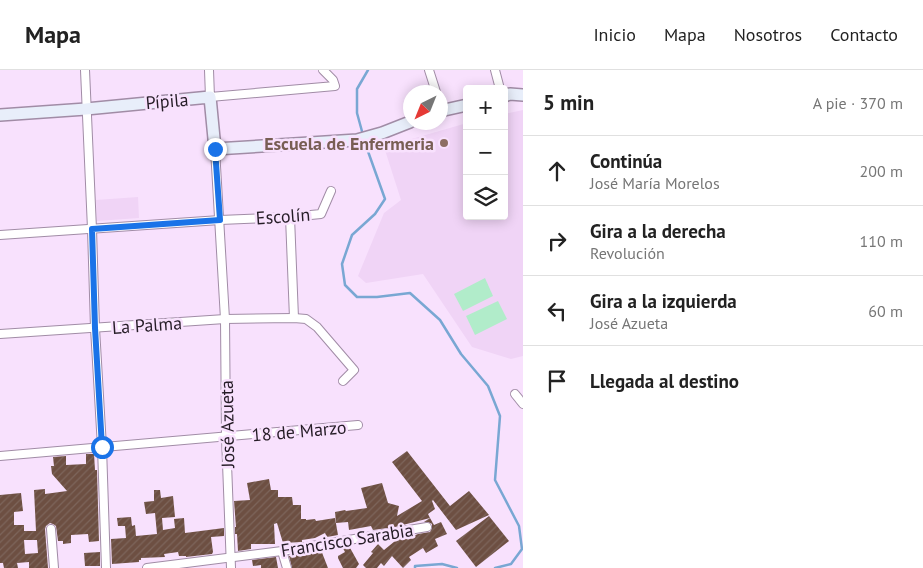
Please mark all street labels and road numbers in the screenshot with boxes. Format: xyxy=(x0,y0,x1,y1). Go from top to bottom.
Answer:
street label: Pípila xyxy=(145,88,189,114)
street label: Escolín xyxy=(255,203,311,229)
street label: La Palma xyxy=(111,311,183,339)
street label: José Azueta xyxy=(215,380,239,469)
street label: 18 de Marzo xyxy=(251,415,347,447)
street label: Francisco Sarabia xyxy=(279,518,415,562)

